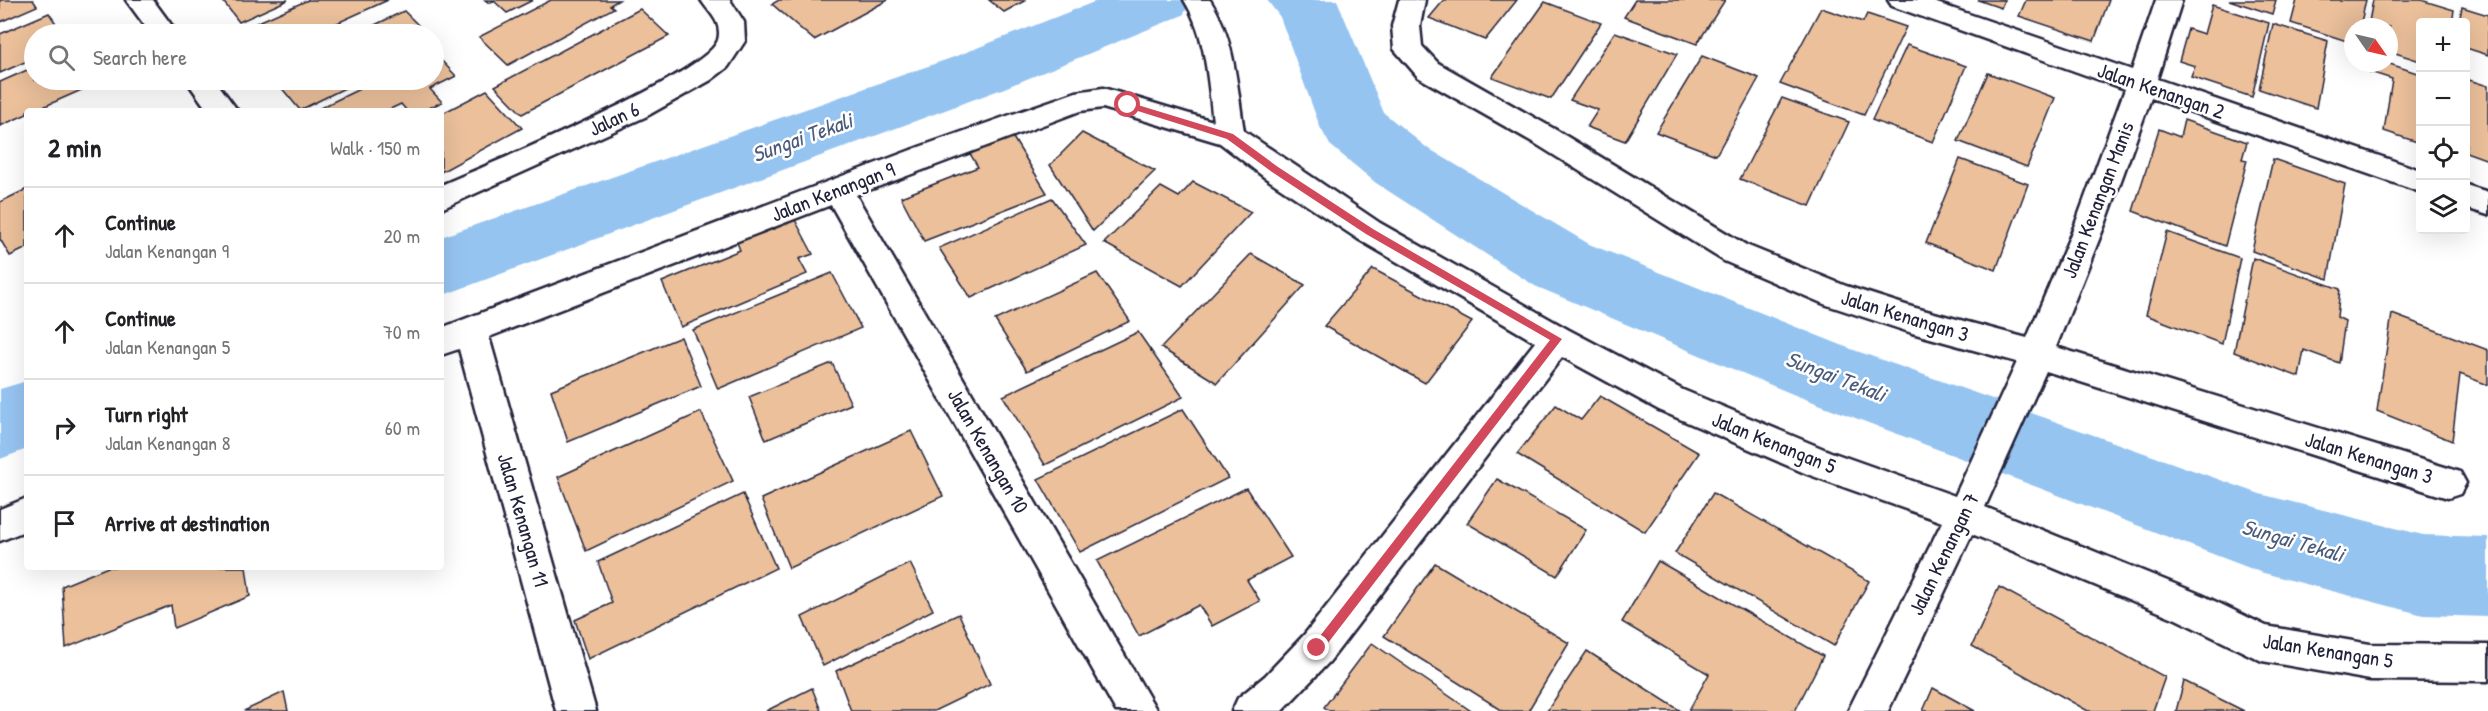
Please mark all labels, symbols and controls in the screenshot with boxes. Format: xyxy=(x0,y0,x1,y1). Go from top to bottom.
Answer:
north arrow xyxy=(2344,18,2398,72)
map controls xyxy=(2416,18,2470,234)
button: + xyxy=(2416,18,2470,72)
search box xyxy=(24,24,444,90)
icon: search xyxy=(45,41,78,74)
text: Search here xyxy=(93,42,187,72)
street label: Jalan Kenangan 2 xyxy=(2094,55,2229,126)
button: − xyxy=(2416,72,2470,126)
route start xyxy=(1114,91,1140,117)
street label: Jalan 6 xyxy=(584,94,644,143)
water label: Sungai Tekali xyxy=(748,104,858,169)
street label: Jalan Kenangan Manis xyxy=(2054,117,2141,282)
button: locate xyxy=(2416,126,2470,180)
text: 2 min xyxy=(48,130,101,165)
text: Walk · 150 m xyxy=(330,134,420,161)
street label: Jalan Kenangan 9 xyxy=(767,155,899,228)
button: layers xyxy=(2416,180,2470,234)
text: Continue xyxy=(105,207,176,237)
icon: ahead xyxy=(48,219,81,252)
text: 20 m xyxy=(383,222,420,249)
text: Jalan Kenangan 9 xyxy=(105,237,229,264)
street label: Jalan Kenangan 3 xyxy=(1838,282,1973,349)
text: Continue xyxy=(105,303,176,333)
icon: ahead xyxy=(48,315,81,348)
text: 70 m xyxy=(383,318,420,345)
text: Jalan Kenangan 5 xyxy=(105,333,230,360)
water label: Sungai Tekali xyxy=(1782,343,1892,410)
street label: Jalan Kenangan 10 xyxy=(941,383,1036,518)
text: Turn right xyxy=(105,399,188,429)
street label: Jalan Kenangan 5 xyxy=(1708,404,1841,481)
icon: right xyxy=(48,411,81,444)
text: 60 m xyxy=(385,414,420,441)
street label: Jalan Kenangan 3 xyxy=(2302,424,2437,491)
text: Jalan Kenangan 8 xyxy=(105,429,230,456)
street label: Jalan Kenangan 11 xyxy=(491,450,556,590)
street label: Jalan Kenangan 7 xyxy=(1901,488,1986,620)
icon: arrive xyxy=(48,507,81,540)
text: Arrive at destination xyxy=(105,508,270,538)
water label: Sungai Tekali xyxy=(2238,511,2350,569)
street label: Jalan Kenangan 5 xyxy=(2261,626,2395,675)
route end xyxy=(1303,634,1329,660)

